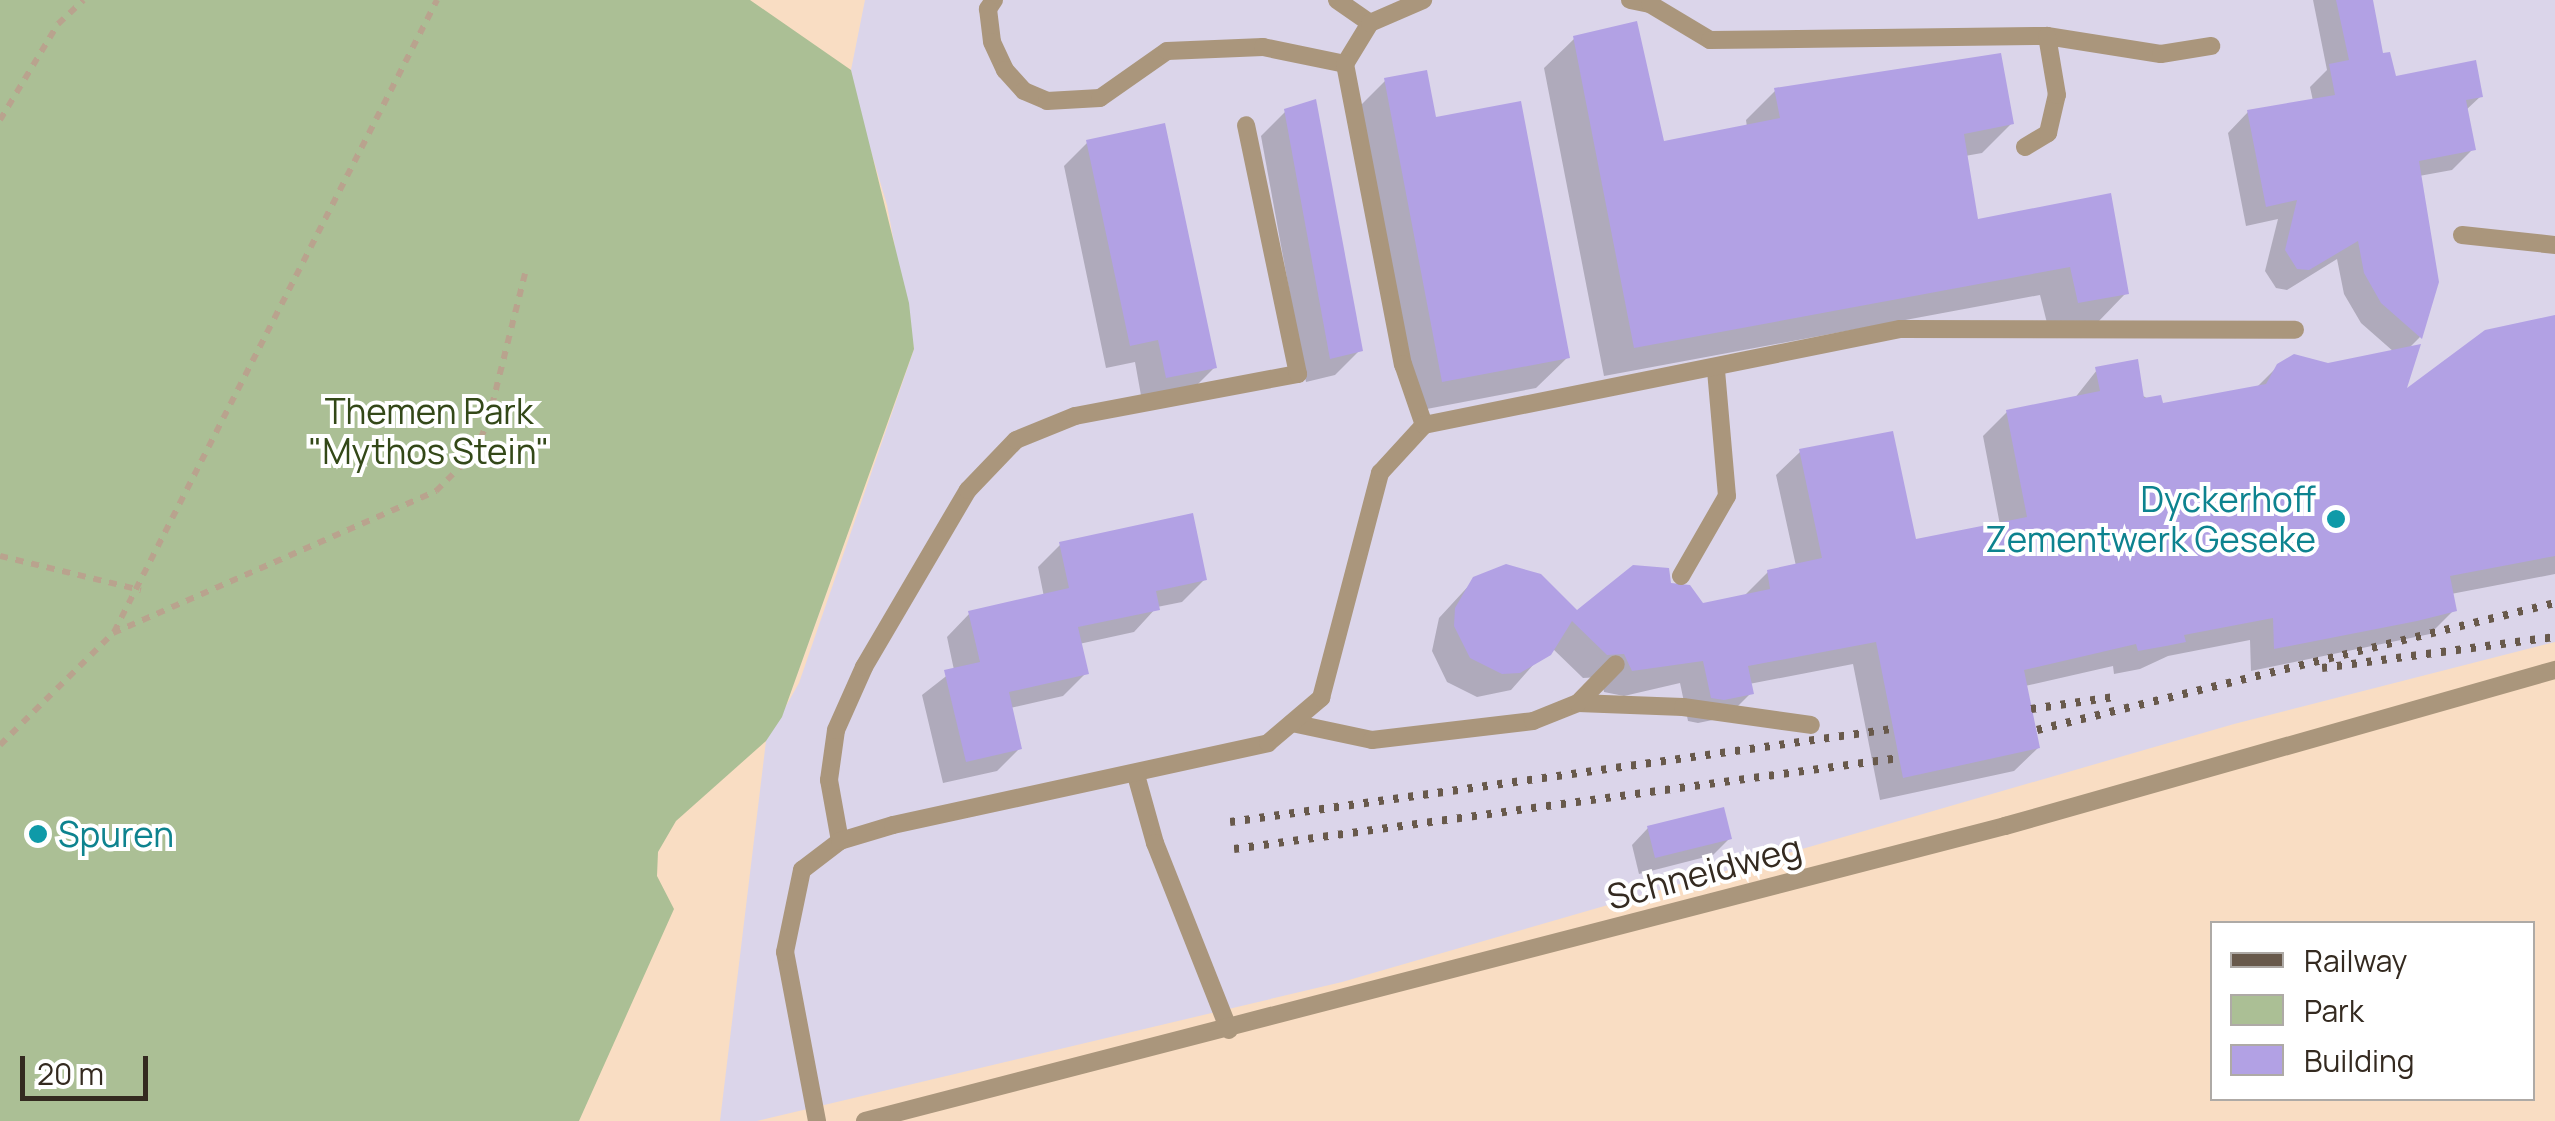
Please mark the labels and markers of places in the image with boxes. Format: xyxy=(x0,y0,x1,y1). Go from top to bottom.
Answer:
place label: Dyckerhoff Zementwerk Geseke xyxy=(1985,478,2316,560)
marker: Dyckerhoff Zementwerk Geseke xyxy=(2325,508,2347,530)
place label: Spuren xyxy=(58,813,174,855)
marker: Spuren xyxy=(27,823,49,845)

